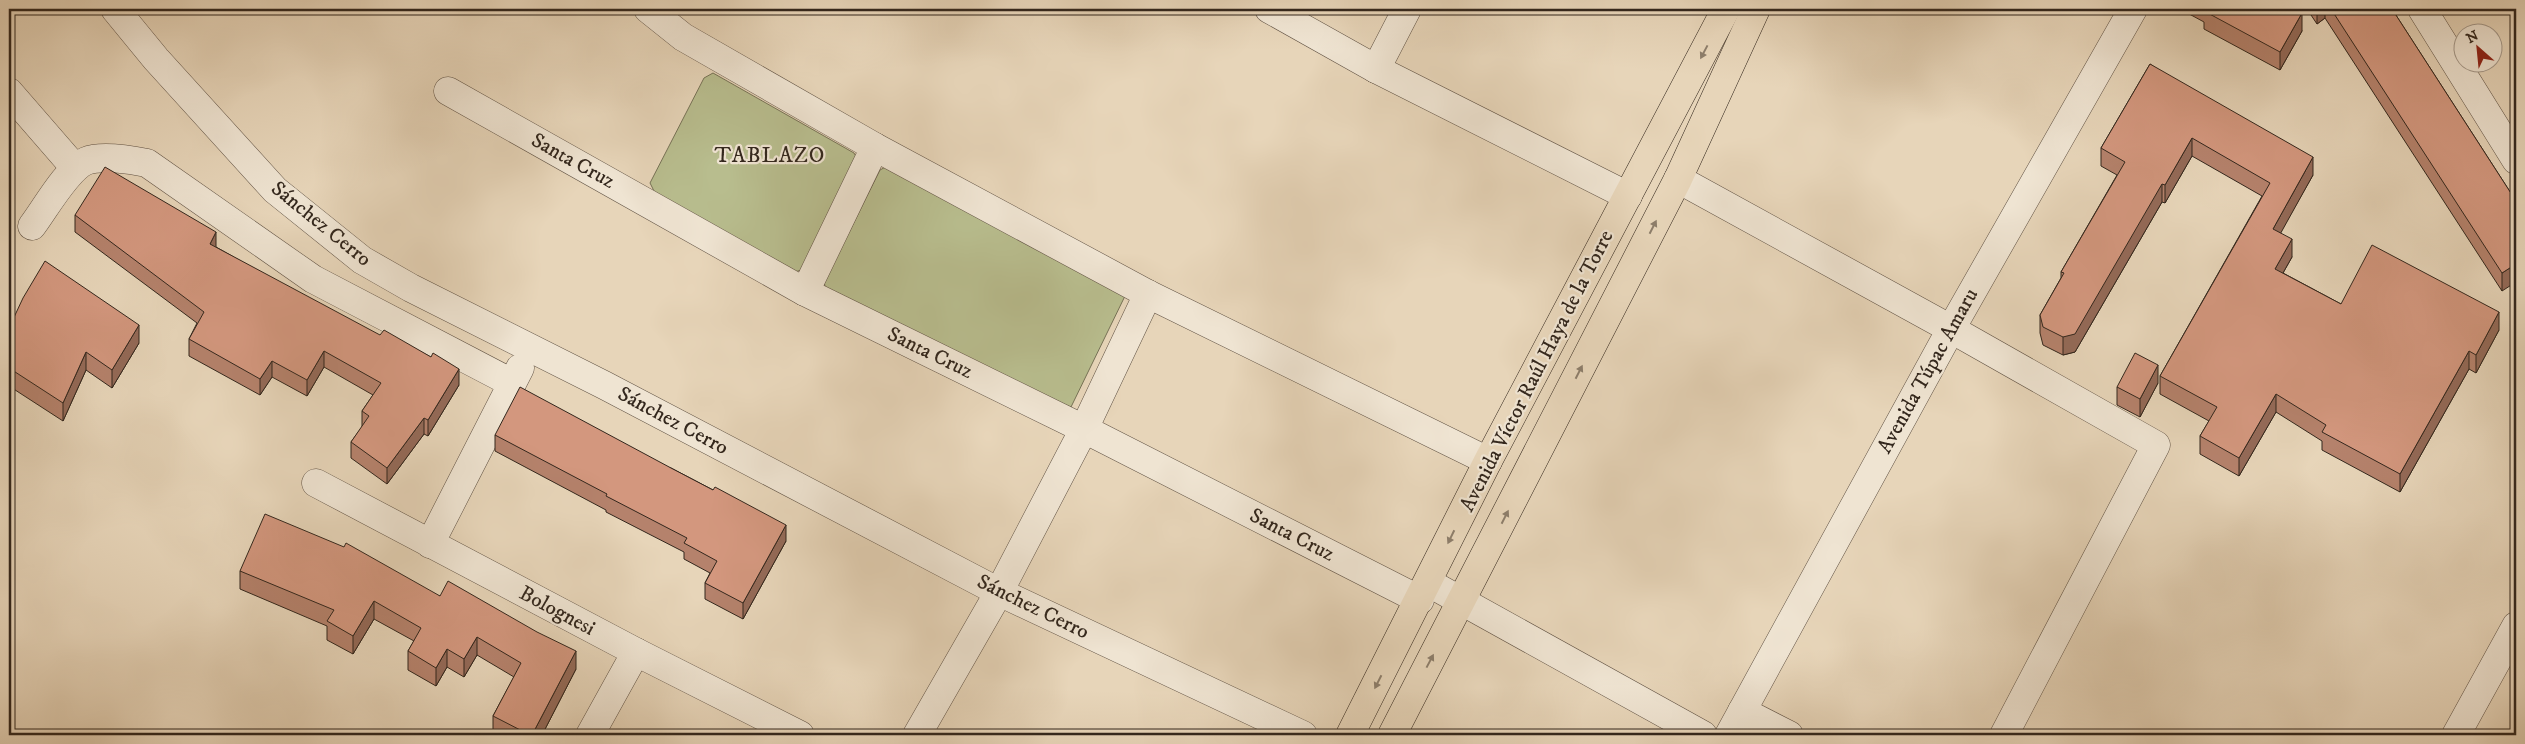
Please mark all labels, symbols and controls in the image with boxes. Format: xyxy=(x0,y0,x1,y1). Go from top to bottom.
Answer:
north arrow xyxy=(2452,22,2502,72)
text: N xyxy=(2463,26,2482,48)
one-way arrow xyxy=(1700,45,1708,59)
street label: Santa Cruz xyxy=(527,127,619,195)
district label: TABLAZO xyxy=(715,142,825,169)
street label: Sánchez Cerro xyxy=(266,176,376,272)
one-way arrow xyxy=(1649,220,1657,235)
street label: Avenida Víctor Raúl Haya de la Torre xyxy=(1454,226,1620,516)
street label: Avenida Túpac Amaru xyxy=(1872,284,1984,458)
street label: Santa Cruz xyxy=(883,321,977,385)
one-way arrow xyxy=(1575,365,1583,379)
street label: Sánchez Cerro xyxy=(613,381,733,461)
street label: Santa Cruz xyxy=(1245,503,1339,567)
one-way arrow xyxy=(1501,509,1509,524)
one-way arrow xyxy=(1447,530,1455,545)
street label: Sánchez Cerro xyxy=(973,569,1093,645)
street label: Bolognesi xyxy=(515,580,599,642)
one-way arrow xyxy=(1426,654,1434,668)
one-way arrow xyxy=(1374,675,1382,690)

